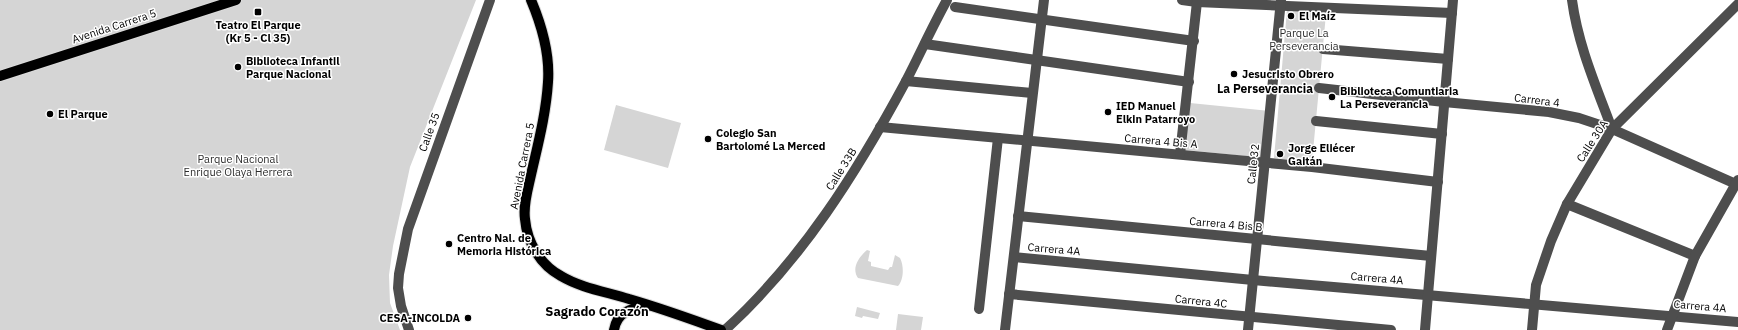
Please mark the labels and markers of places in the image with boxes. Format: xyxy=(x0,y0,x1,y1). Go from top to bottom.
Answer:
marker: Teatro El Parque (Kr 5 - Cl 35) xyxy=(253,7,263,17)
place label: El Maíz xyxy=(1299,9,1336,23)
marker: El Maíz xyxy=(1286,11,1296,21)
place label: Teatro El Parque (Kr 5 - Cl 35) xyxy=(215,18,301,45)
place label: Biblioteca Infantil Parque Nacional xyxy=(246,54,340,81)
marker: Biblioteca Infantil Parque Nacional xyxy=(233,62,243,72)
place label: Jesucristo Obrero xyxy=(1242,67,1334,81)
marker: Jesucristo Obrero xyxy=(1229,69,1239,79)
place label: Biblioteca Comuntiaria La Perseverancia xyxy=(1340,84,1458,111)
marker: Biblioteca Comuntiaria La Perseverancia xyxy=(1327,92,1337,102)
place label: IED Manuel Elkin Patarroyo xyxy=(1116,99,1195,126)
place label: El Parque xyxy=(58,107,108,121)
marker: IED Manuel Elkin Patarroyo xyxy=(1103,107,1113,117)
marker: El Parque xyxy=(45,109,55,119)
place label: Colegio San Bartolomé La Merced xyxy=(716,126,825,153)
marker: Colegio San Bartolomé La Merced xyxy=(703,134,713,144)
place label: Jorge Eliécer Gaitán xyxy=(1288,141,1356,168)
marker: Jorge Eliécer Gaitán xyxy=(1275,149,1285,159)
place label: Centro Nal. de Memoria Histórica xyxy=(457,231,551,258)
marker: Centro Nal. de Memoria Histórica xyxy=(444,239,454,249)
place label: CESA-INCOLDA xyxy=(380,311,460,325)
marker: CESA-INCOLDA xyxy=(463,313,473,323)

